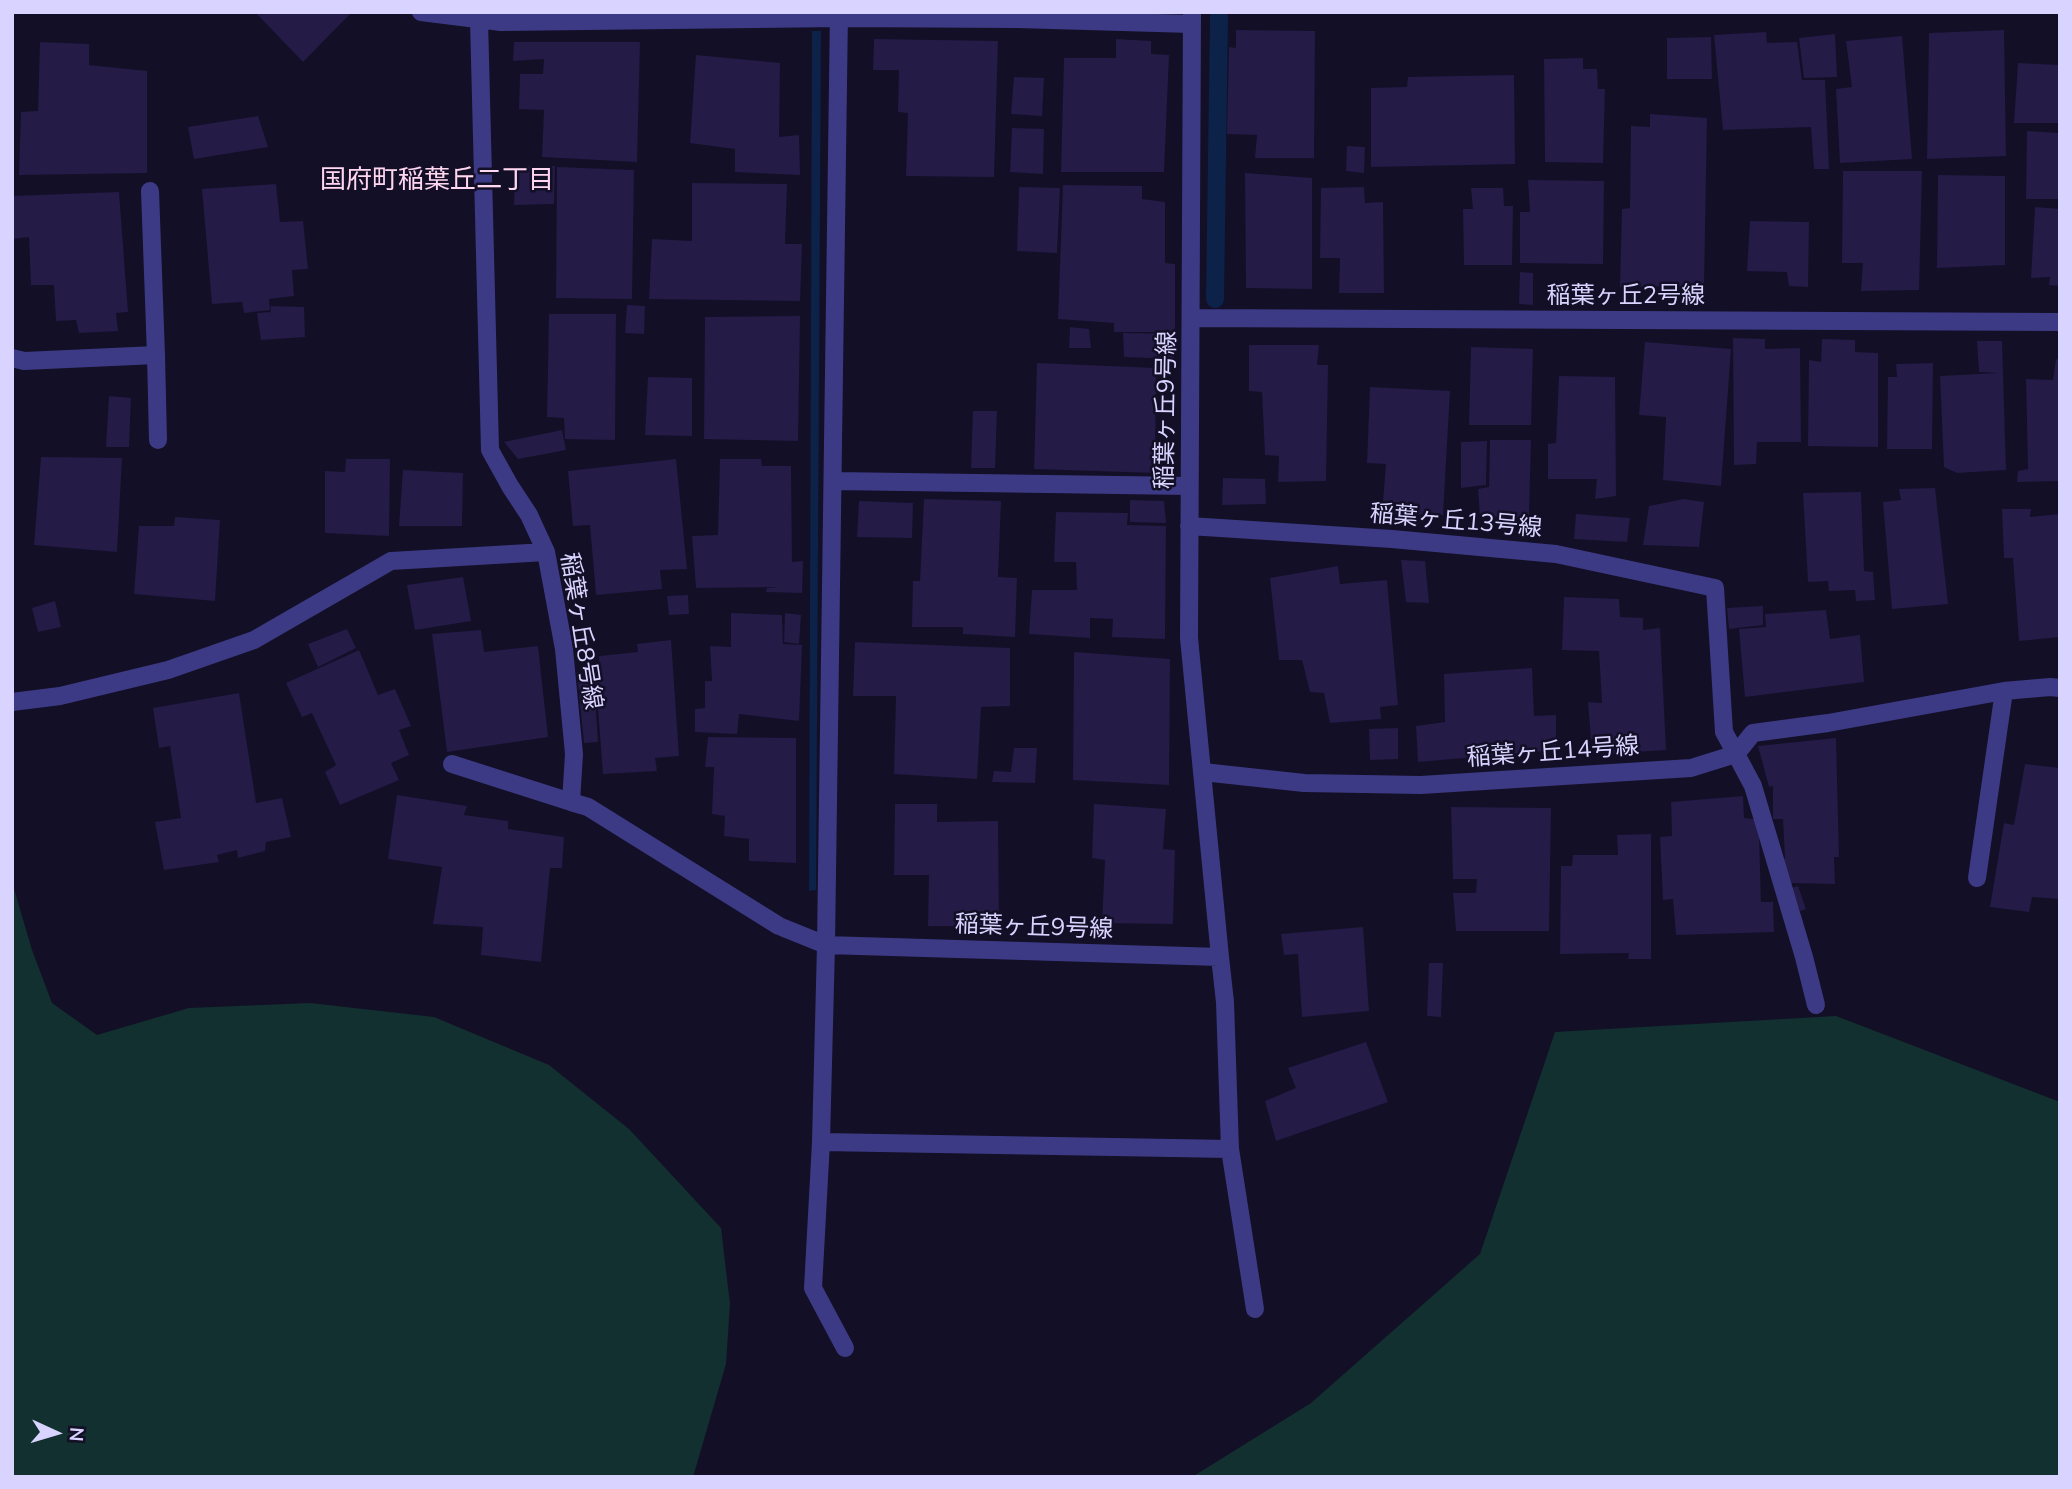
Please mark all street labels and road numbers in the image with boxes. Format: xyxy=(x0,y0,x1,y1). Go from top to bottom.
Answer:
street label: 稲葉ヶ丘2号線 xyxy=(1547,282,1705,310)
street label: 稲葉ヶ丘9号線 xyxy=(1150,331,1182,489)
street label: 稲葉ヶ丘13号線 xyxy=(1369,499,1543,543)
street label: 稲葉ヶ丘8号線 xyxy=(554,551,608,711)
street label: 稲葉ヶ丘14号線 xyxy=(1466,732,1640,772)
street label: 稲葉ヶ丘9号線 xyxy=(954,910,1114,944)

